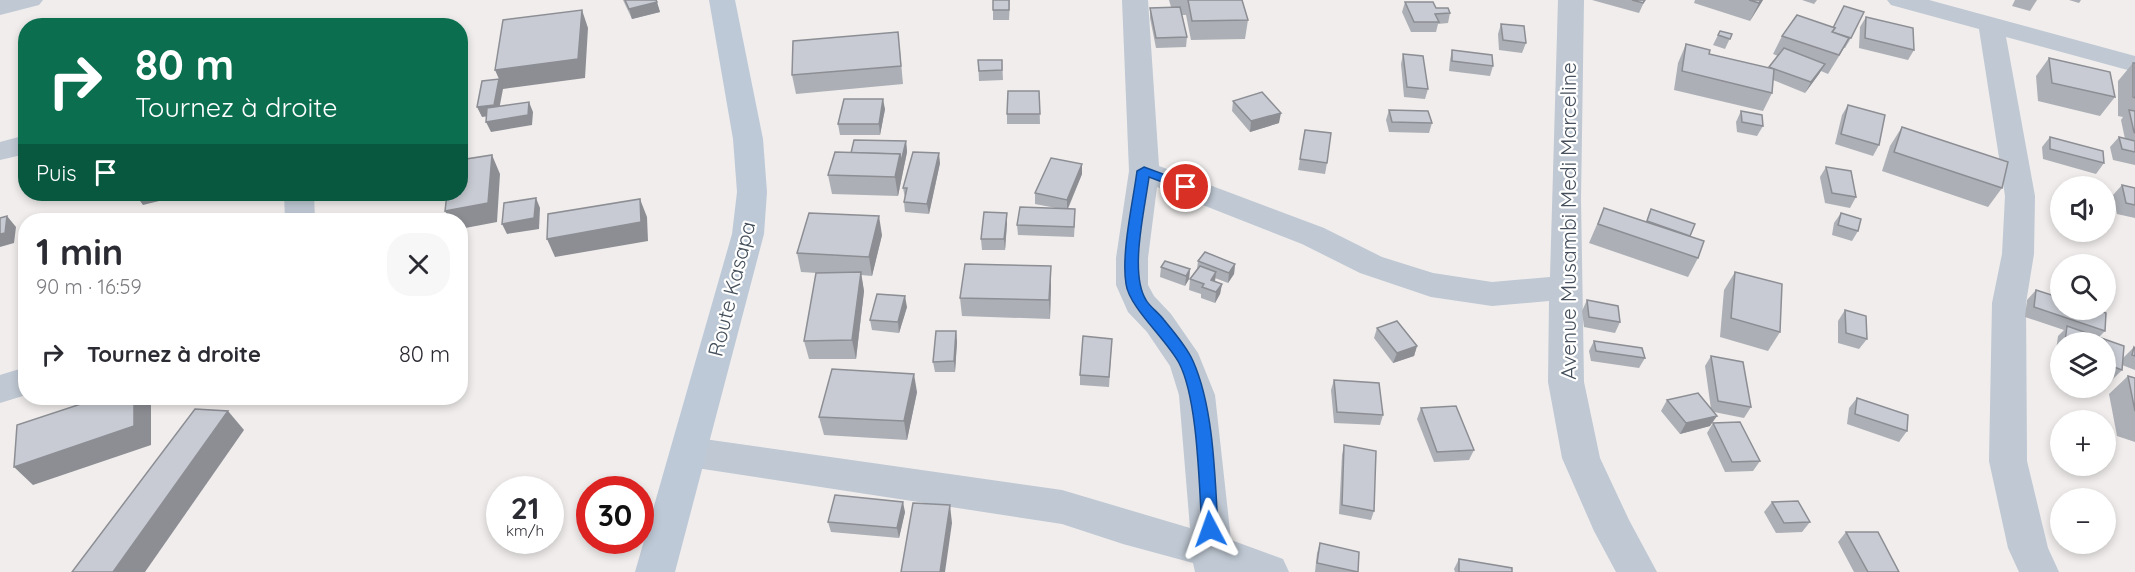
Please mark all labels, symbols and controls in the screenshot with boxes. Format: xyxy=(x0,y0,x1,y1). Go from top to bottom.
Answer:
text: 80 m xyxy=(135,38,234,91)
icon: right xyxy=(36,42,114,120)
street label: Avenue Musambi Medi Marceline xyxy=(1555,62,1581,380)
text: Tournez à droite xyxy=(135,90,338,124)
icon: arrive xyxy=(89,156,122,189)
text: Puis xyxy=(36,159,77,187)
pin xyxy=(1160,161,1211,212)
icon: arrive xyxy=(1169,170,1202,203)
map controls xyxy=(2050,176,2116,554)
button: sound xyxy=(2050,176,2116,242)
street label: Route Kasapa xyxy=(702,219,760,359)
text: 1 min xyxy=(36,229,123,274)
button: close xyxy=(387,233,450,296)
button: search xyxy=(2050,254,2116,320)
text: 90 m · 16:59 xyxy=(36,274,142,299)
button: layers xyxy=(2050,332,2116,398)
icon: right xyxy=(36,338,69,371)
text: Tournez à droite xyxy=(87,340,261,368)
text: 80 m xyxy=(399,340,450,368)
button: + xyxy=(2050,410,2116,476)
speed limit sign: 30 xyxy=(576,476,654,554)
button: − xyxy=(2050,488,2116,554)
text: 21 xyxy=(511,489,539,527)
position arrow xyxy=(1178,497,1242,561)
text: km/h xyxy=(506,521,544,540)

